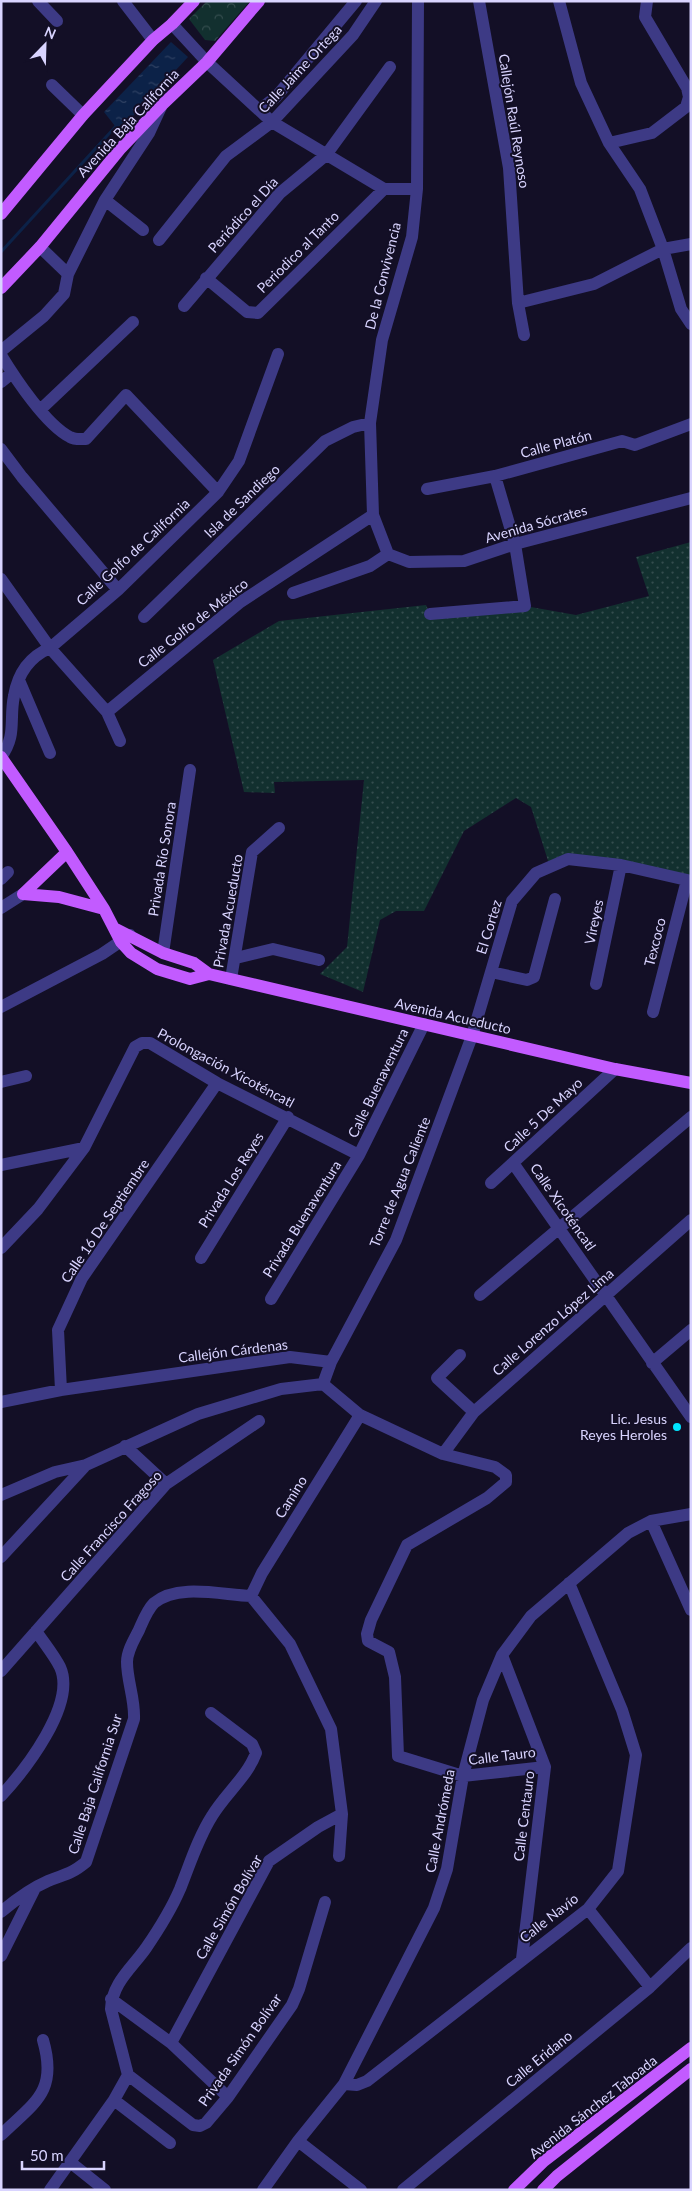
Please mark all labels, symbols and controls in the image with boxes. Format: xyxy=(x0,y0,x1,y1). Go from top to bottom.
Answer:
north arrow xyxy=(20,20,70,70)
street label: Calle Jaime Ortega xyxy=(254,21,345,116)
text: N xyxy=(42,23,59,43)
street label: Callejón Raúl Reynoso xyxy=(495,53,534,189)
street label: Avenida Baja California xyxy=(73,65,182,180)
street label: Periódico el Día xyxy=(204,173,281,256)
street label: Periodico al Tanto xyxy=(253,207,342,296)
street label: De la Convivencia xyxy=(361,220,404,331)
street label: Calle Platón xyxy=(518,426,593,461)
street label: Isla de Sandiego xyxy=(200,460,283,541)
street label: Calle Golfo de California xyxy=(72,495,193,609)
street label: Avenida Sócrates xyxy=(483,501,589,546)
street label: Calle Golfo de México xyxy=(134,574,251,671)
street label: Privada Río Sonora xyxy=(144,800,179,917)
street label: Privada Acueducto xyxy=(209,853,246,969)
street label: El Cortez xyxy=(472,898,505,956)
street label: Vireyes xyxy=(580,898,607,946)
street label: Texcoco xyxy=(640,916,669,968)
street label: Avenida Acueducto xyxy=(393,994,513,1037)
street label: Prolongación Xicoténcatl xyxy=(155,1024,298,1111)
street label: Calle Buenaventura xyxy=(344,1025,411,1140)
street label: Calle 5 De Mayo xyxy=(500,1074,586,1156)
street label: Torre de Agua Caliente xyxy=(366,1114,434,1250)
street label: Privada Los Reyes xyxy=(194,1129,267,1231)
street label: Calle 16 De Septiembre xyxy=(57,1156,152,1286)
street label: Privada Buenaventura xyxy=(259,1157,345,1280)
street label: Calle Xicoténcatl xyxy=(527,1160,600,1254)
street label: Calle Lorenzo López Lima xyxy=(489,1264,617,1379)
street label: Callejón Cárdenas xyxy=(177,1335,289,1366)
place label: Lic. Jesus Reyes Heroles xyxy=(580,1410,667,1443)
marker: Lic. Jesus Reyes Heroles xyxy=(671,1421,683,1433)
street label: Calle Francisco Fragoso xyxy=(56,1467,165,1585)
street label: Camino xyxy=(271,1472,310,1521)
street label: Calle Baja California Sur xyxy=(64,1712,125,1856)
street label: Calle Tauro xyxy=(467,1743,537,1768)
street label: Calle Andrómeda xyxy=(421,1768,458,1874)
street label: Calle Centauro xyxy=(510,1770,537,1862)
street label: Calle Simón Bolívar xyxy=(192,1851,266,1962)
street label: Calle Navío xyxy=(516,1889,581,1946)
street label: Privada Simón Bolívar xyxy=(194,1990,285,2109)
street label: Calle Eridano xyxy=(502,2027,575,2091)
street label: Avenida Sánchez Taboada xyxy=(525,2051,660,2162)
scale bar xyxy=(22,2138,105,2170)
text: 50 m xyxy=(30,2146,64,2164)

